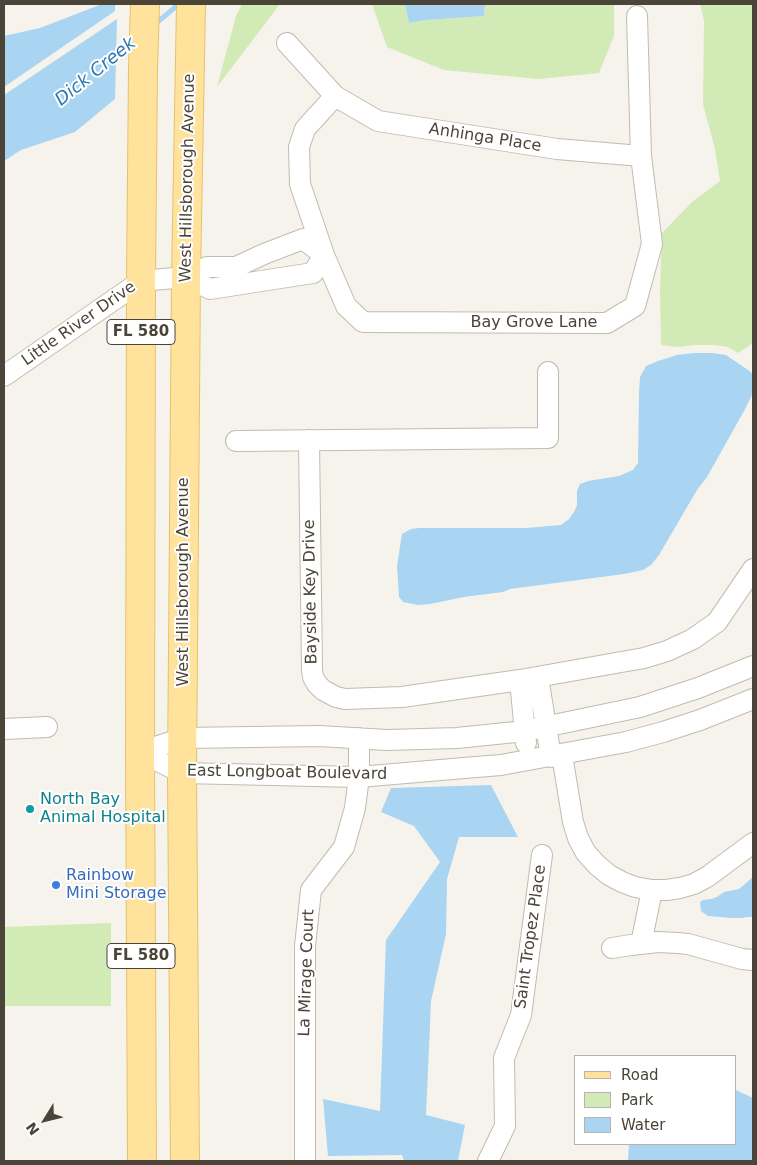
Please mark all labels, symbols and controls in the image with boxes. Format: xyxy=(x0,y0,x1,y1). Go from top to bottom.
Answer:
water label: Dick Creek xyxy=(51,33,141,111)
street label: West Hillsborough Avenue xyxy=(177,73,199,283)
street label: Anhinga Place xyxy=(427,120,543,156)
street label: Little River Drive xyxy=(18,278,140,370)
street label: Bay Grove Lane xyxy=(471,313,597,333)
road number: FL 580 xyxy=(107,320,175,344)
street label: West Hillsborough Avenue xyxy=(174,477,194,687)
street label: Bayside Key Drive xyxy=(300,519,322,665)
street label: East Longboat Boulevard xyxy=(187,762,387,784)
place label: North Bay Animal Hospital xyxy=(40,790,166,828)
marker: North Bay Animal Hospital xyxy=(24,803,36,815)
street label: Saint Tropez Place xyxy=(511,864,551,1010)
place label: Rainbow Mini Storage xyxy=(66,866,167,904)
marker: Rainbow Mini Storage xyxy=(50,879,62,891)
street label: La Mirage Court xyxy=(295,909,319,1037)
road number: FL 580 xyxy=(107,944,175,968)
legend xyxy=(574,1055,737,1145)
text: Road xyxy=(621,1066,659,1084)
text: Park xyxy=(621,1091,653,1109)
north arrow xyxy=(20,1095,70,1145)
text: Water xyxy=(621,1116,665,1134)
text: N xyxy=(23,1119,43,1138)

